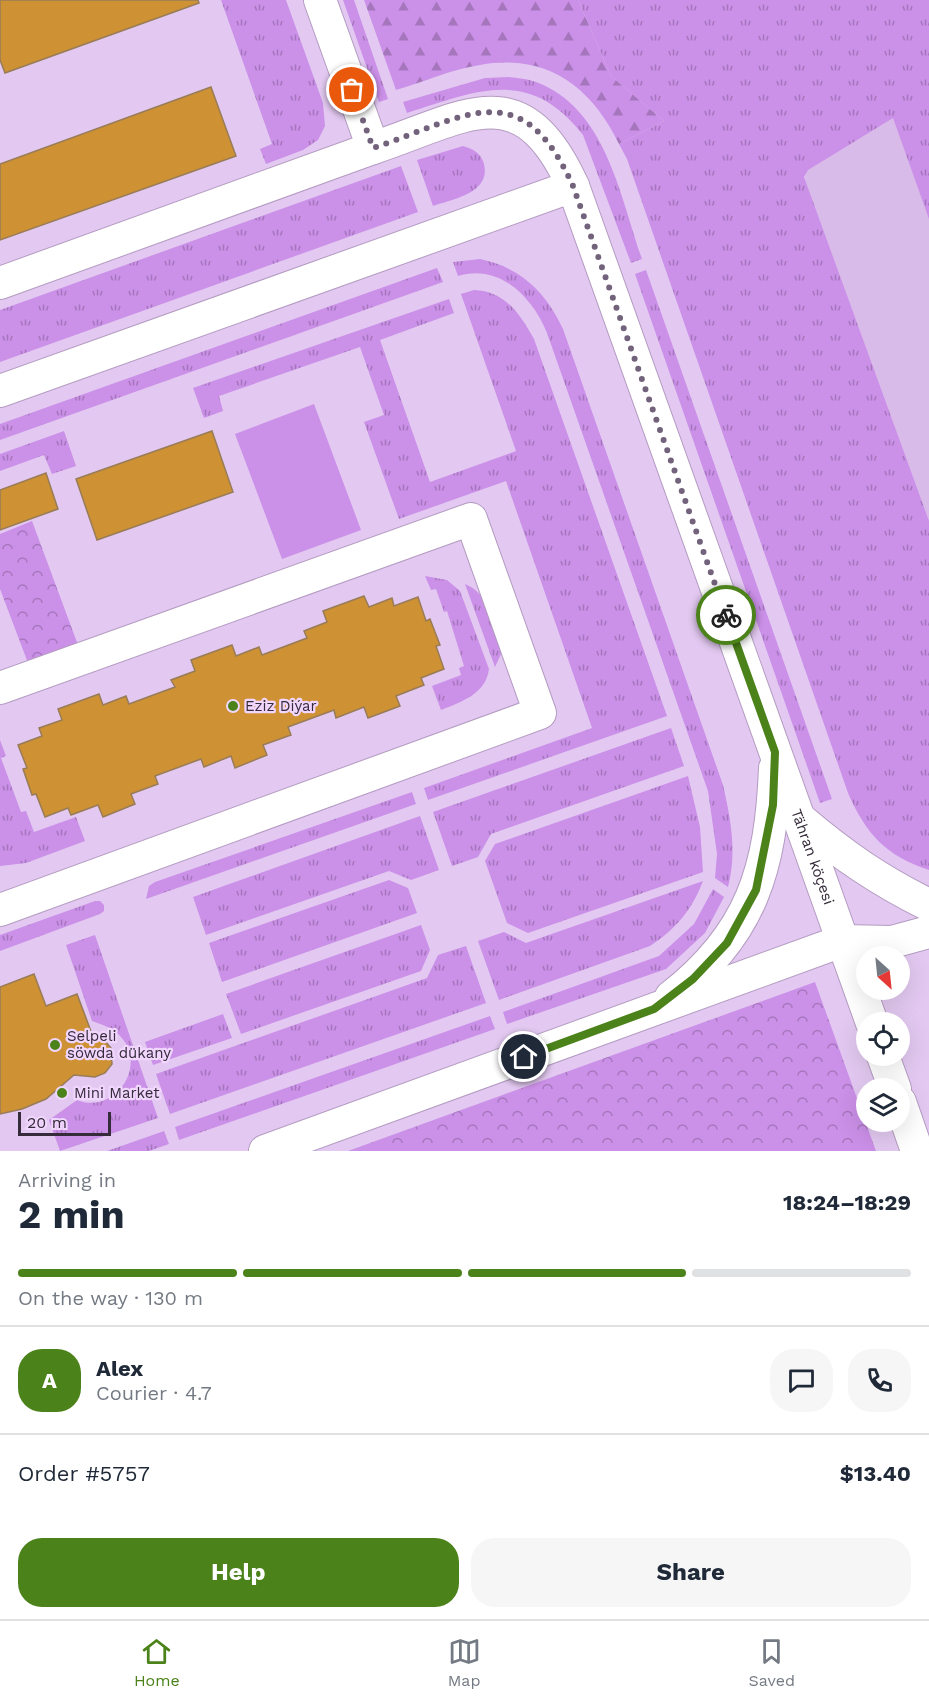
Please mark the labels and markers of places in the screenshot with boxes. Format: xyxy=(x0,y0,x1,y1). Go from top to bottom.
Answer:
pin xyxy=(326,64,377,115)
place label: Eziz Diýar xyxy=(245,697,317,715)
marker: Eziz Diýar xyxy=(226,699,240,713)
place label: Selpeli söwda dükany xyxy=(67,1027,171,1062)
pin xyxy=(498,1031,549,1082)
marker: Selpeli söwda dükany xyxy=(48,1038,62,1052)
place label: Mini Market xyxy=(74,1084,160,1102)
marker: Mini Market xyxy=(55,1086,69,1100)

